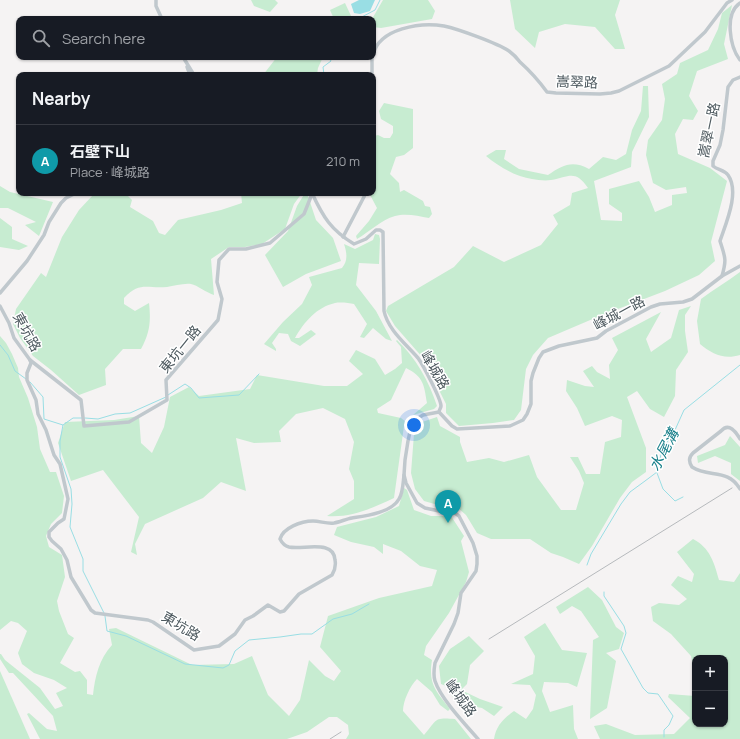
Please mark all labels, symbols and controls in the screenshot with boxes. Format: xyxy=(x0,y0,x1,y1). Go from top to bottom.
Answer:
search box xyxy=(16,16,376,60)
icon: search xyxy=(30,27,52,49)
text: Search here xyxy=(62,28,145,49)
street label: 嵩翠路 xyxy=(556,71,598,92)
text: Nearby xyxy=(32,87,90,110)
street label: 嵩翠一路 xyxy=(693,101,724,159)
text: 石壁下山 xyxy=(70,141,130,162)
text: A xyxy=(41,152,49,170)
text: 210 m xyxy=(326,152,360,170)
text: Place · 峰城路 xyxy=(70,163,150,181)
street label: 峰城一路 xyxy=(590,291,648,334)
street label: 東坑路 xyxy=(9,309,46,355)
street label: 東坑一路 xyxy=(155,321,205,376)
street label: 峰城路 xyxy=(417,347,454,393)
your location xyxy=(404,415,424,435)
water label: 水尾溝 xyxy=(644,423,684,475)
pin: A xyxy=(435,490,461,523)
street label: 東坑路 xyxy=(158,607,204,645)
map controls xyxy=(692,655,728,727)
button: + xyxy=(692,655,728,691)
street label: 峰城路 xyxy=(441,675,481,720)
button: − xyxy=(692,691,728,727)

